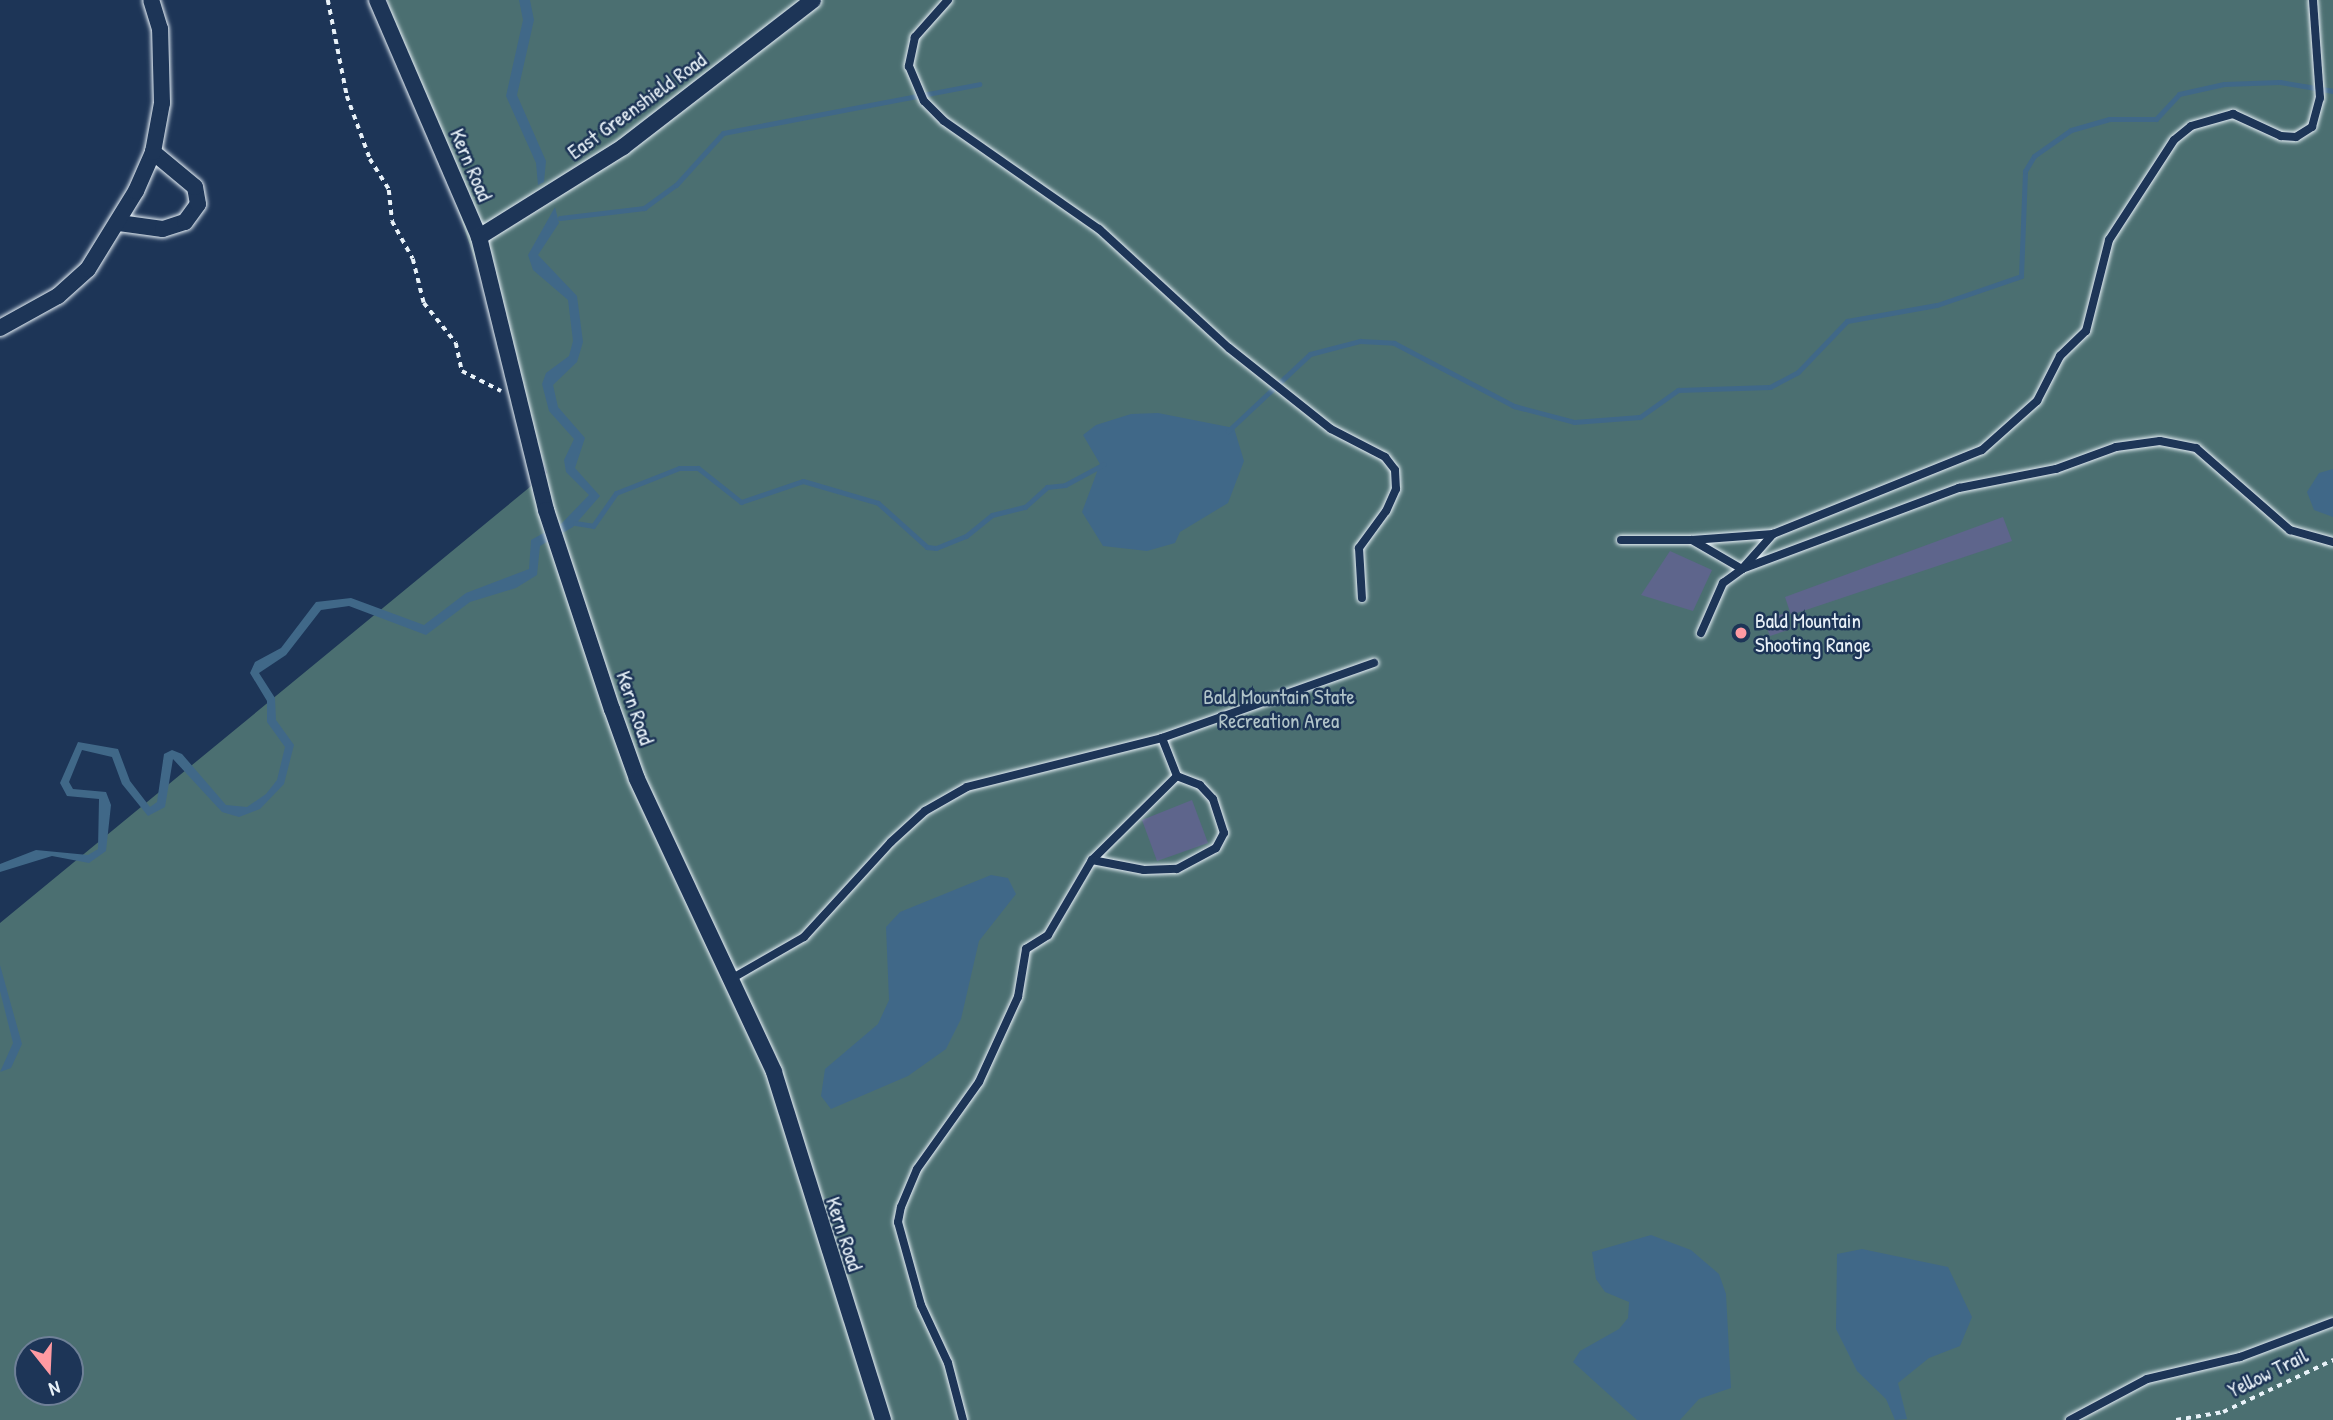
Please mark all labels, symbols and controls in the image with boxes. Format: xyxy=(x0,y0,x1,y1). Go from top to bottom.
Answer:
street label: East Greenshield Road xyxy=(563,47,711,165)
street label: Kern Road xyxy=(445,125,497,205)
place label: Bald Mountain Shooting Range xyxy=(1755,608,1871,658)
marker: Bald Mountain Shooting Range xyxy=(1733,625,1749,641)
street label: Kern Road xyxy=(611,668,659,748)
park label: Bald Mountain State Recreation Area xyxy=(1203,684,1355,734)
street label: Kern Road xyxy=(820,1194,868,1274)
north arrow xyxy=(14,1336,84,1406)
street label: Yellow Trail xyxy=(2224,1343,2312,1403)
text: N xyxy=(46,1375,64,1403)

